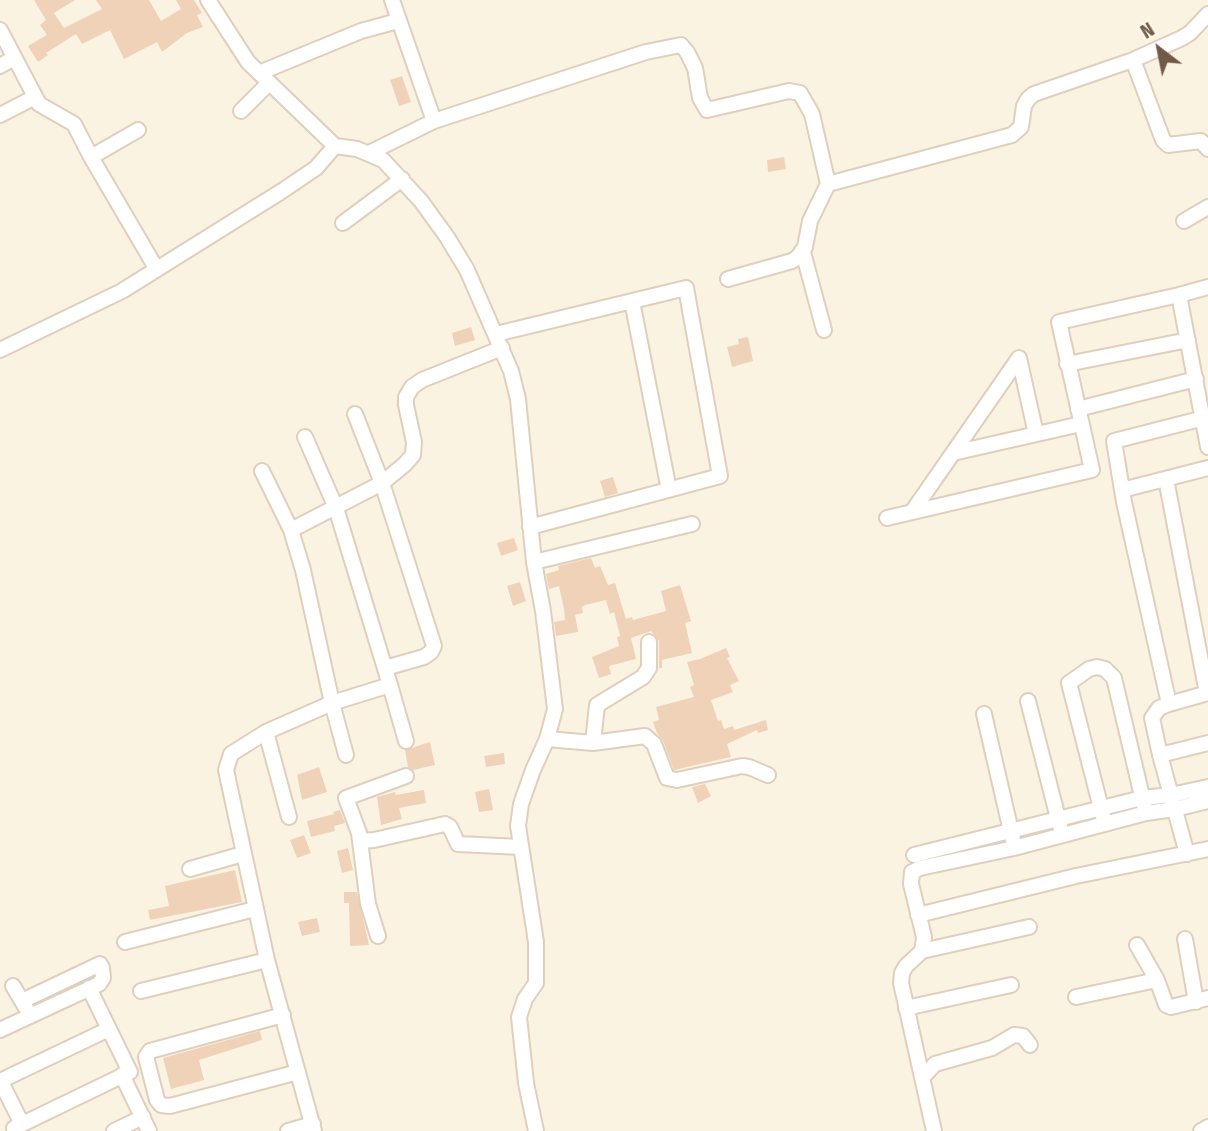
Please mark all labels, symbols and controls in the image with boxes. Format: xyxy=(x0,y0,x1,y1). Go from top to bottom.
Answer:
north arrow xyxy=(1124,14,1194,84)
text: N xyxy=(1137,18,1159,44)

